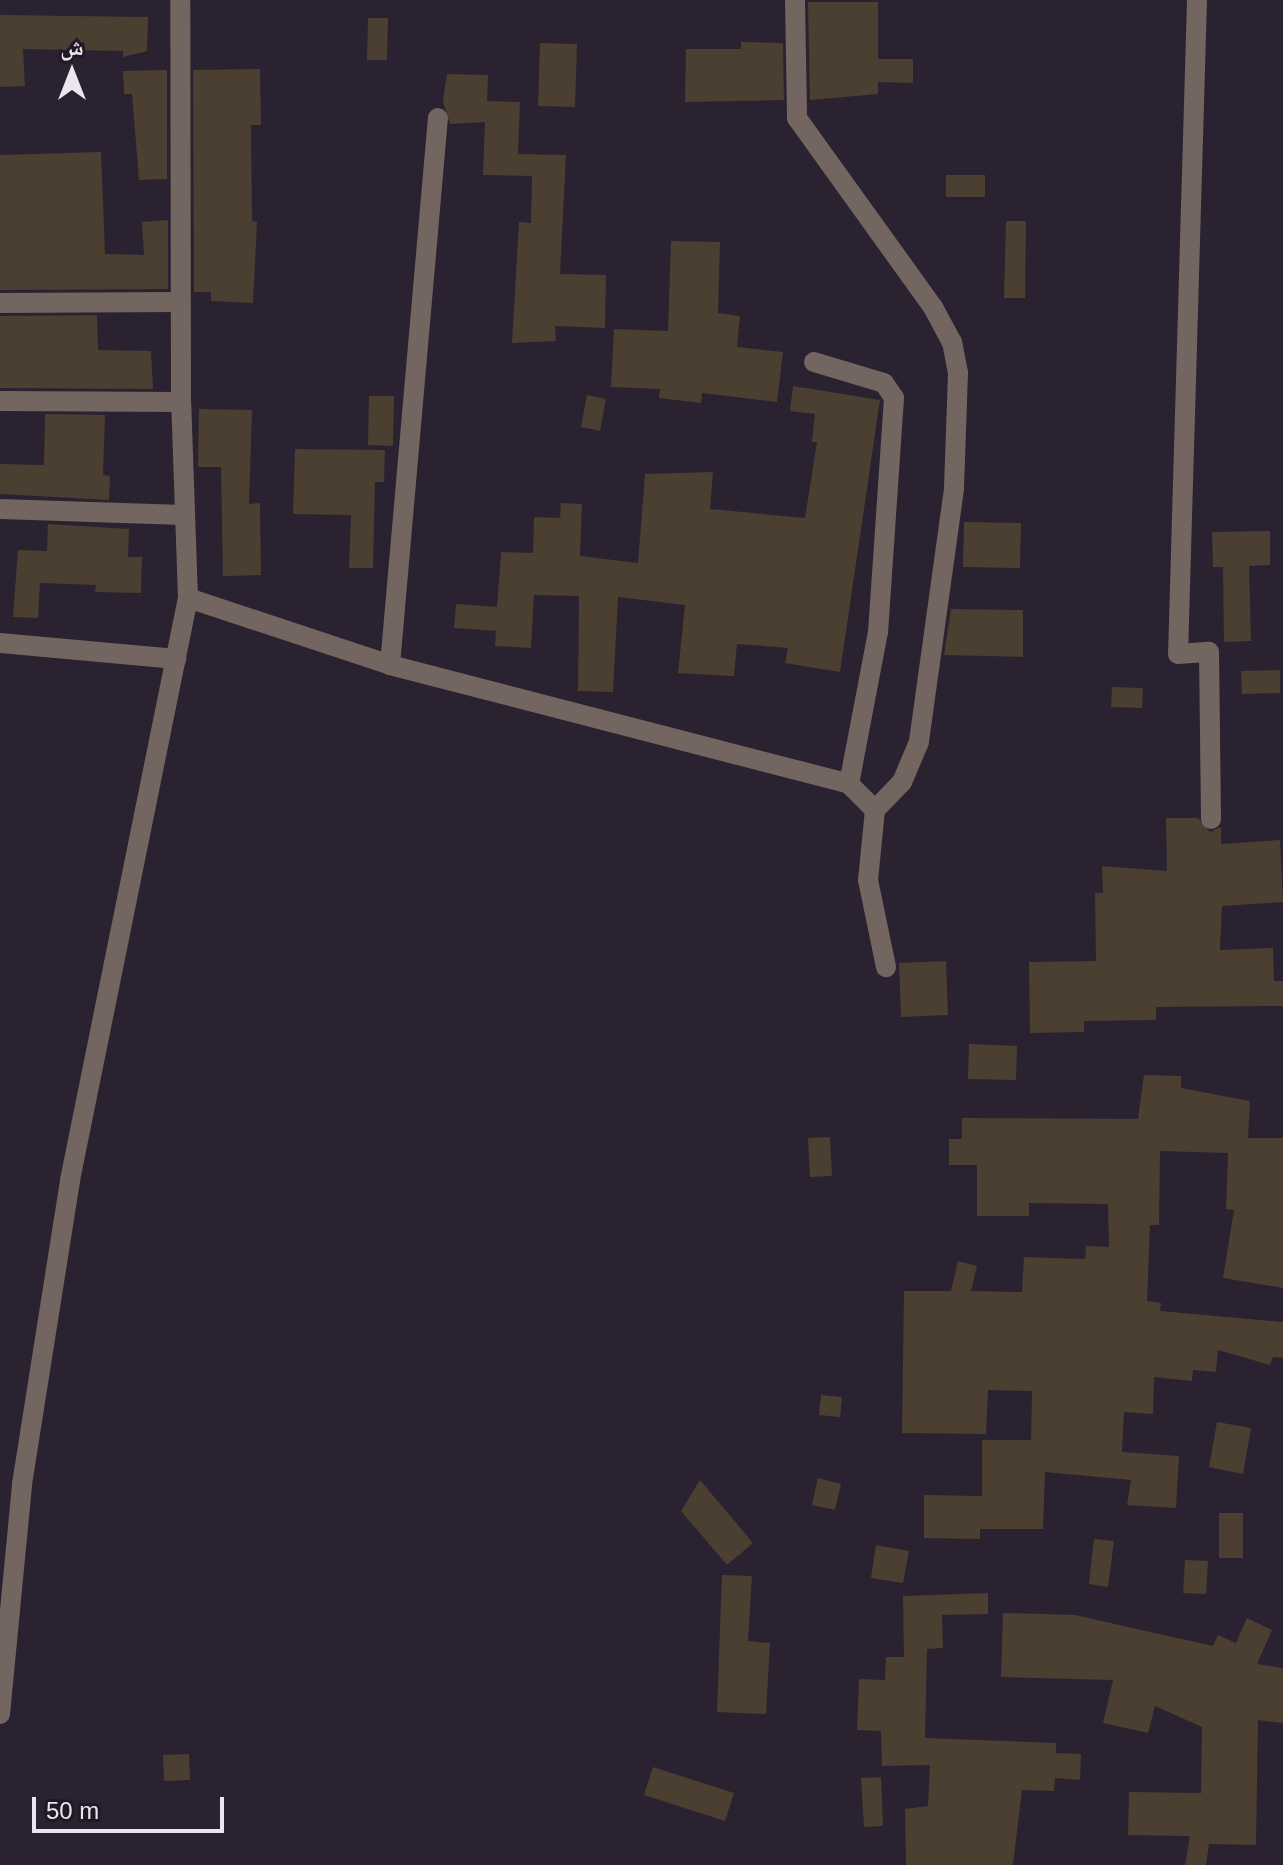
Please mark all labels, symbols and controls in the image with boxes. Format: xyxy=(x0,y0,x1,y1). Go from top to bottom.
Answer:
north arrow xyxy=(32,32,112,112)
text: ش xyxy=(60,35,84,60)
scale bar xyxy=(36,1781,228,1831)
text: 50 m xyxy=(46,1797,99,1824)

